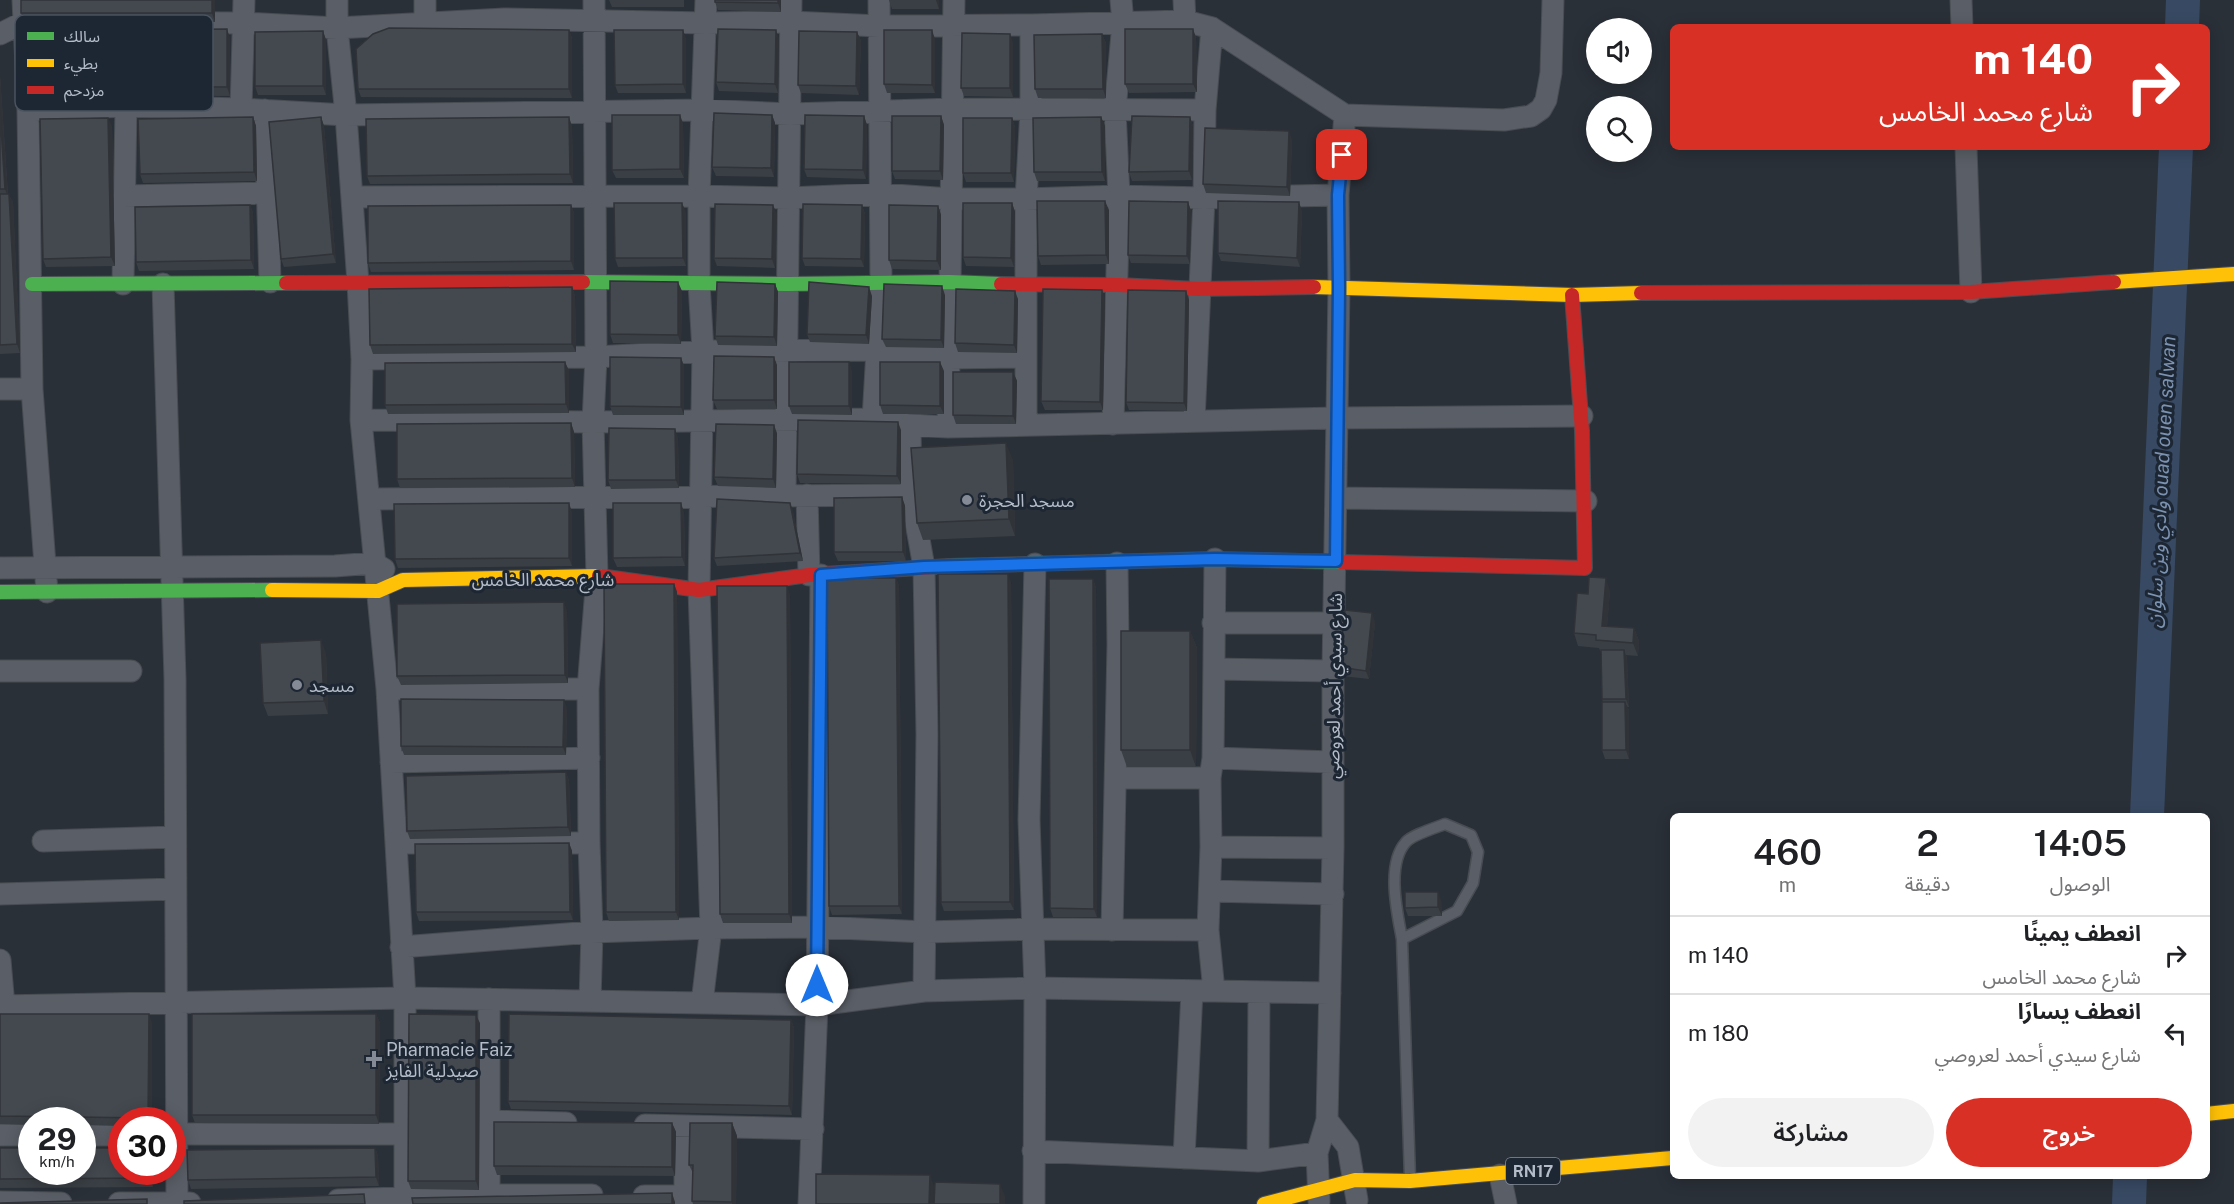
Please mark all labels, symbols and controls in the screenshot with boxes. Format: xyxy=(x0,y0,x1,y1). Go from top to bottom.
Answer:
legend xyxy=(15,15,213,111)
map controls xyxy=(1586,18,1652,162)
button: sound xyxy=(1586,18,1652,84)
text: سالك xyxy=(64,27,100,46)
text: 140 m xyxy=(1973,34,2093,83)
icon: right xyxy=(2114,48,2192,126)
text: بطيء xyxy=(64,54,98,76)
text: مزدحم xyxy=(64,81,104,103)
text: شارع محمد الخامس xyxy=(1879,95,2093,127)
button: search xyxy=(1586,96,1652,162)
pin xyxy=(1316,129,1367,180)
icon: arrive xyxy=(1325,138,1358,171)
water label: وادي وين سلوان ouad ouen salwan xyxy=(2141,335,2184,629)
place label: مسجد الحجرة xyxy=(979,490,1075,512)
marker: مسجد الحجرة xyxy=(960,493,974,507)
street label: شارع محمد الخامس xyxy=(472,569,614,594)
street label: شارع سيدي أحمد لعروصي xyxy=(1322,593,1350,779)
place label: مسجد xyxy=(309,675,355,696)
marker: مسجد xyxy=(290,678,304,692)
text: 2 xyxy=(1916,822,1939,864)
text: 14:05 xyxy=(2033,822,2127,864)
text: 460 xyxy=(1753,831,1822,873)
text: دقيقة xyxy=(1905,872,1950,896)
text: الوصول xyxy=(2050,872,2111,896)
text: m xyxy=(1779,873,1796,897)
text: انعطف يمينًا xyxy=(2024,920,2141,946)
icon: right xyxy=(2159,939,2192,972)
text: 140 m xyxy=(1688,942,1749,968)
position arrow xyxy=(785,953,849,1017)
text: شارع محمد الخامس xyxy=(1982,965,2141,989)
text: انعطف يسارًا xyxy=(2018,998,2141,1024)
icon: left xyxy=(2159,1017,2192,1050)
text: 180 m xyxy=(1688,1020,1749,1046)
place label: Pharmacie Faiz صيدلية الفايز xyxy=(385,1039,512,1082)
text: شارع سيدي أحمد لعروصي xyxy=(1935,1043,2141,1067)
marker: Pharmacie Faiz صيدلية الفايز xyxy=(367,1052,381,1066)
button: مشاركة xyxy=(1688,1098,1934,1167)
button: خروج xyxy=(1946,1098,2192,1167)
speed limit sign: 30 xyxy=(108,1107,186,1185)
text: 29 xyxy=(38,1121,76,1157)
text: km/h xyxy=(39,1153,75,1170)
road number: RN17 xyxy=(1506,1158,1560,1184)

